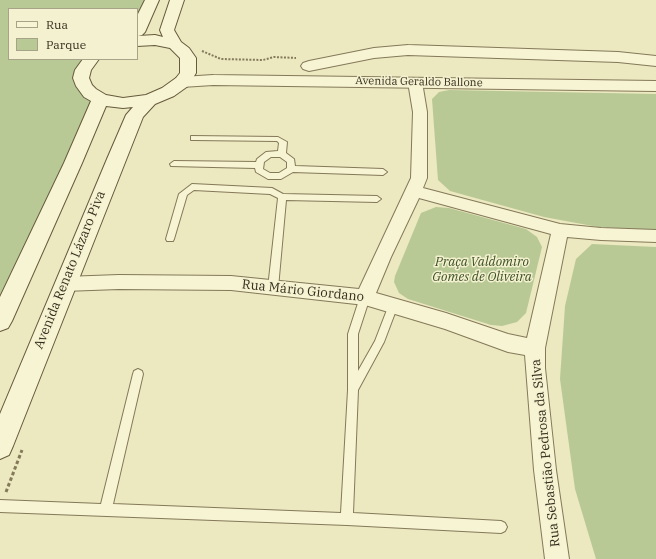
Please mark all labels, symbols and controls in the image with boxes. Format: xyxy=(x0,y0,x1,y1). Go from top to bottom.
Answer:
legend xyxy=(8,8,138,60)
text: Rua xyxy=(46,17,68,32)
text: Parque xyxy=(46,37,86,52)
street label: Avenida Geraldo Ballone xyxy=(355,74,483,90)
street label: Avenida Renato Lázaro Piva xyxy=(31,189,109,351)
park label: Praça Valdomiro Gomes de Oliveira xyxy=(432,254,532,285)
street label: Rua Mário Giordano xyxy=(241,277,365,305)
street label: Rua Sebastião Pedrosa da Silva xyxy=(528,358,564,548)

